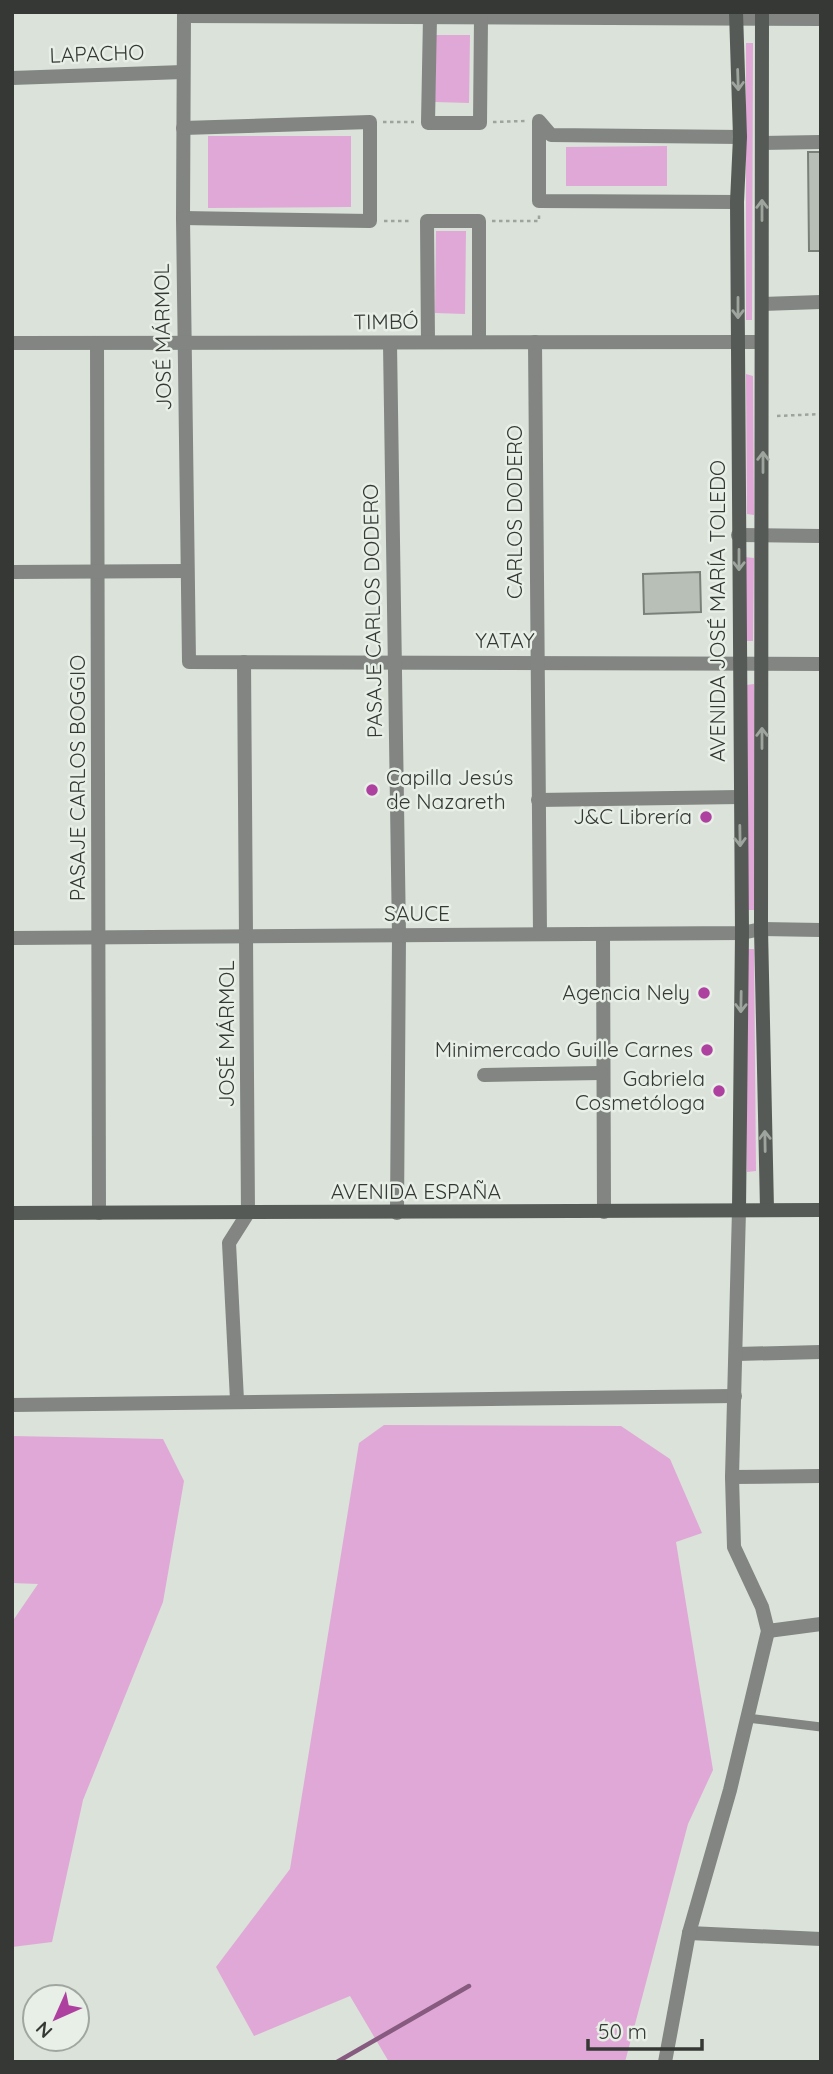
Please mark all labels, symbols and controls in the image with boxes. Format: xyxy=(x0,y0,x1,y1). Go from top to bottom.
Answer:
street label: LAPACHO xyxy=(49,38,145,68)
one-way arrow xyxy=(732,69,745,92)
one-way arrow xyxy=(755,199,769,222)
street label: JOSÉ MÁRMOL xyxy=(148,263,176,411)
one-way arrow xyxy=(731,296,745,319)
street label: TIMBÓ xyxy=(353,307,419,335)
street label: CARLOS DODERO xyxy=(501,425,527,599)
one-way arrow xyxy=(756,451,770,474)
street label: AVENIDA JOSÉ MARÍA TOLEDO xyxy=(704,460,730,762)
street label: PASAJE CARLOS DODERO xyxy=(357,484,387,738)
one-way arrow xyxy=(732,548,745,571)
street label: YATAY xyxy=(475,627,535,653)
street label: PASAJE CARLOS BOGGIO xyxy=(64,655,90,901)
one-way arrow xyxy=(755,727,769,750)
place label: Capilla Jesús de Nazareth xyxy=(386,764,513,814)
marker: Capilla Jesús de Nazareth xyxy=(364,782,380,798)
place label: J&C Librería xyxy=(573,803,692,829)
marker: J&C Librería xyxy=(698,809,714,825)
one-way arrow xyxy=(734,825,747,848)
street label: SAUCE xyxy=(384,900,450,926)
street label: JOSÉ MÁRMOL xyxy=(213,960,239,1108)
place label: Agencia Nely xyxy=(562,979,690,1005)
marker: Agencia Nely xyxy=(696,985,712,1001)
one-way arrow xyxy=(734,990,748,1013)
place label: Minimercado Guille Carnes xyxy=(435,1036,693,1062)
marker: Minimercado Guille Carnes xyxy=(699,1042,715,1058)
place label: Gabriela Cosmetóloga xyxy=(575,1065,705,1115)
marker: Gabriela Cosmetóloga xyxy=(711,1083,727,1099)
one-way arrow xyxy=(759,1130,772,1153)
street label: AVENIDA ESPAÑA xyxy=(331,1178,501,1204)
north arrow xyxy=(21,1983,91,2053)
scale bar xyxy=(588,2008,702,2052)
text: N xyxy=(31,2017,57,2043)
text: 50 m xyxy=(598,2018,647,2044)

